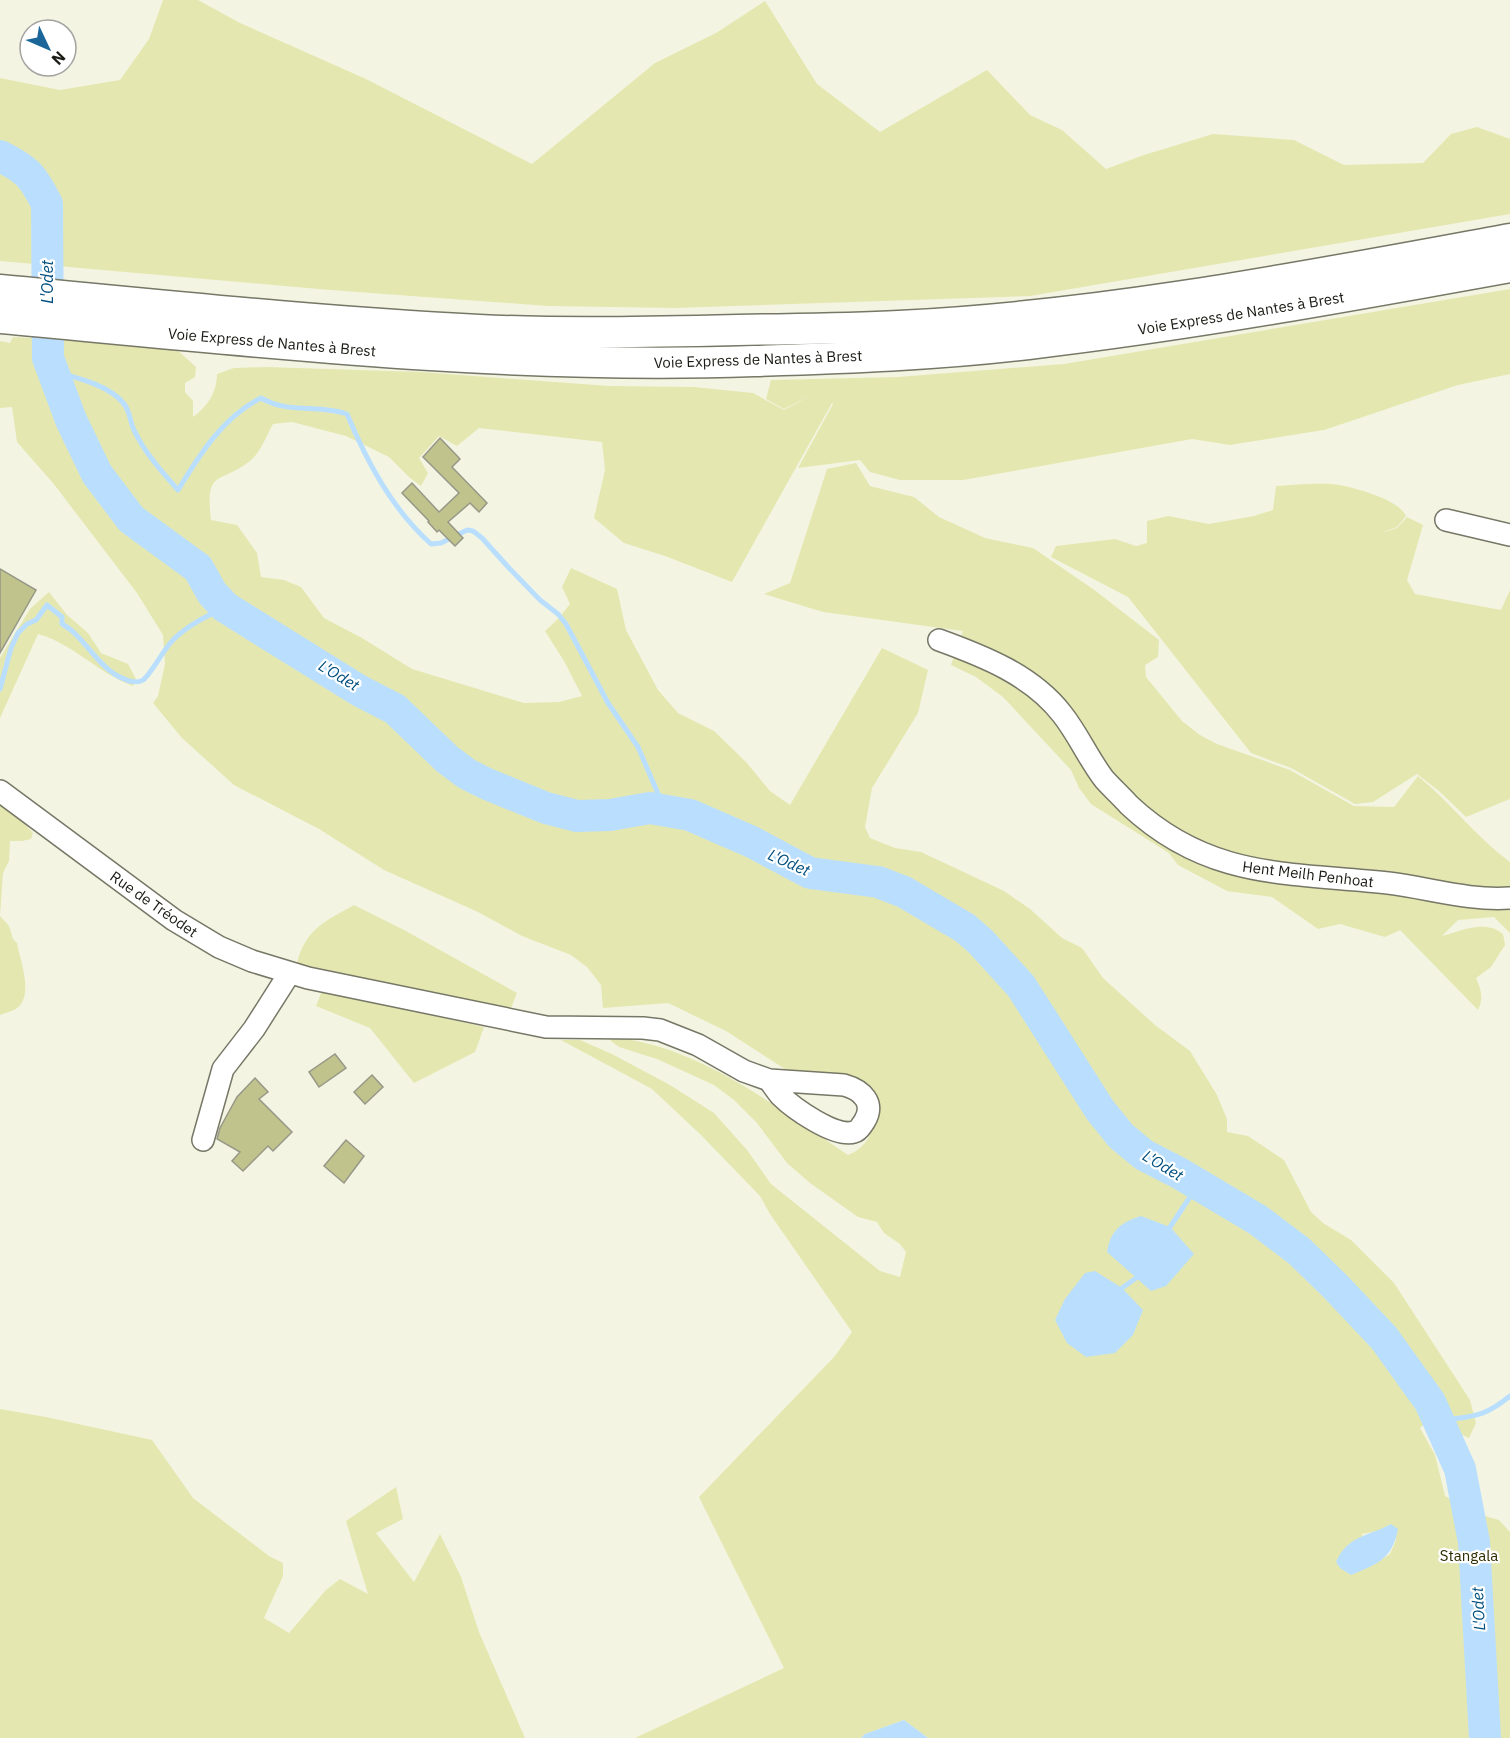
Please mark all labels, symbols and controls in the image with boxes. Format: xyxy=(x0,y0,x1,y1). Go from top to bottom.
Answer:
north arrow xyxy=(18,18,78,78)
text: N xyxy=(48,47,70,70)
water label: L'Odet xyxy=(37,259,57,304)
street label: Voie Express de Nantes à Brest xyxy=(1136,287,1346,339)
street label: Voie Express de Nantes à Brest xyxy=(167,323,377,361)
street label: Voie Express de Nantes à Brest xyxy=(653,346,863,372)
water label: L'Odet xyxy=(315,655,364,695)
water label: L'Odet xyxy=(765,844,814,880)
street label: Hent Meilh Penhoat xyxy=(1241,857,1375,891)
street label: Rue de Tréodet xyxy=(107,867,201,941)
water label: L'Odet xyxy=(1139,1145,1188,1185)
park label: Stangala xyxy=(1440,1546,1498,1565)
water label: L'Odet xyxy=(1467,1586,1489,1631)

